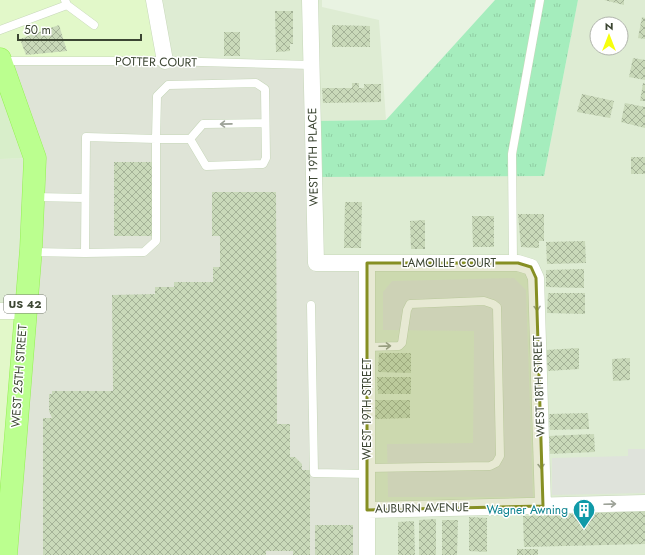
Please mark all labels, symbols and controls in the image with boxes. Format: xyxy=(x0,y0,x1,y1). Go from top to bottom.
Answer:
scale bar xyxy=(18,16,141,42)
north arrow xyxy=(589,16,629,56)
text: N xyxy=(605,18,613,34)
text: 50 m xyxy=(24,21,51,39)
street label: POTTER COURT xyxy=(115,52,197,72)
street label: WEST 19TH PLACE xyxy=(303,108,323,206)
one-way arrow xyxy=(220,120,233,127)
street label: LAMOILLE COURT xyxy=(402,254,497,272)
road number: US 42 xyxy=(4,295,46,313)
one-way arrow xyxy=(533,298,540,311)
street label: WEST 25TH STREET xyxy=(6,323,32,428)
street label: WEST 18TH STREET xyxy=(528,335,550,437)
one-way arrow xyxy=(378,343,391,350)
street label: WEST 19TH STREET xyxy=(358,358,376,460)
one-way arrow xyxy=(538,456,545,469)
building icon: Wagner Awning xyxy=(571,497,597,530)
street label: AUBURN AVENUE xyxy=(375,498,469,518)
one-way arrow xyxy=(603,500,616,508)
place label: Wagner Awning xyxy=(486,501,568,519)

